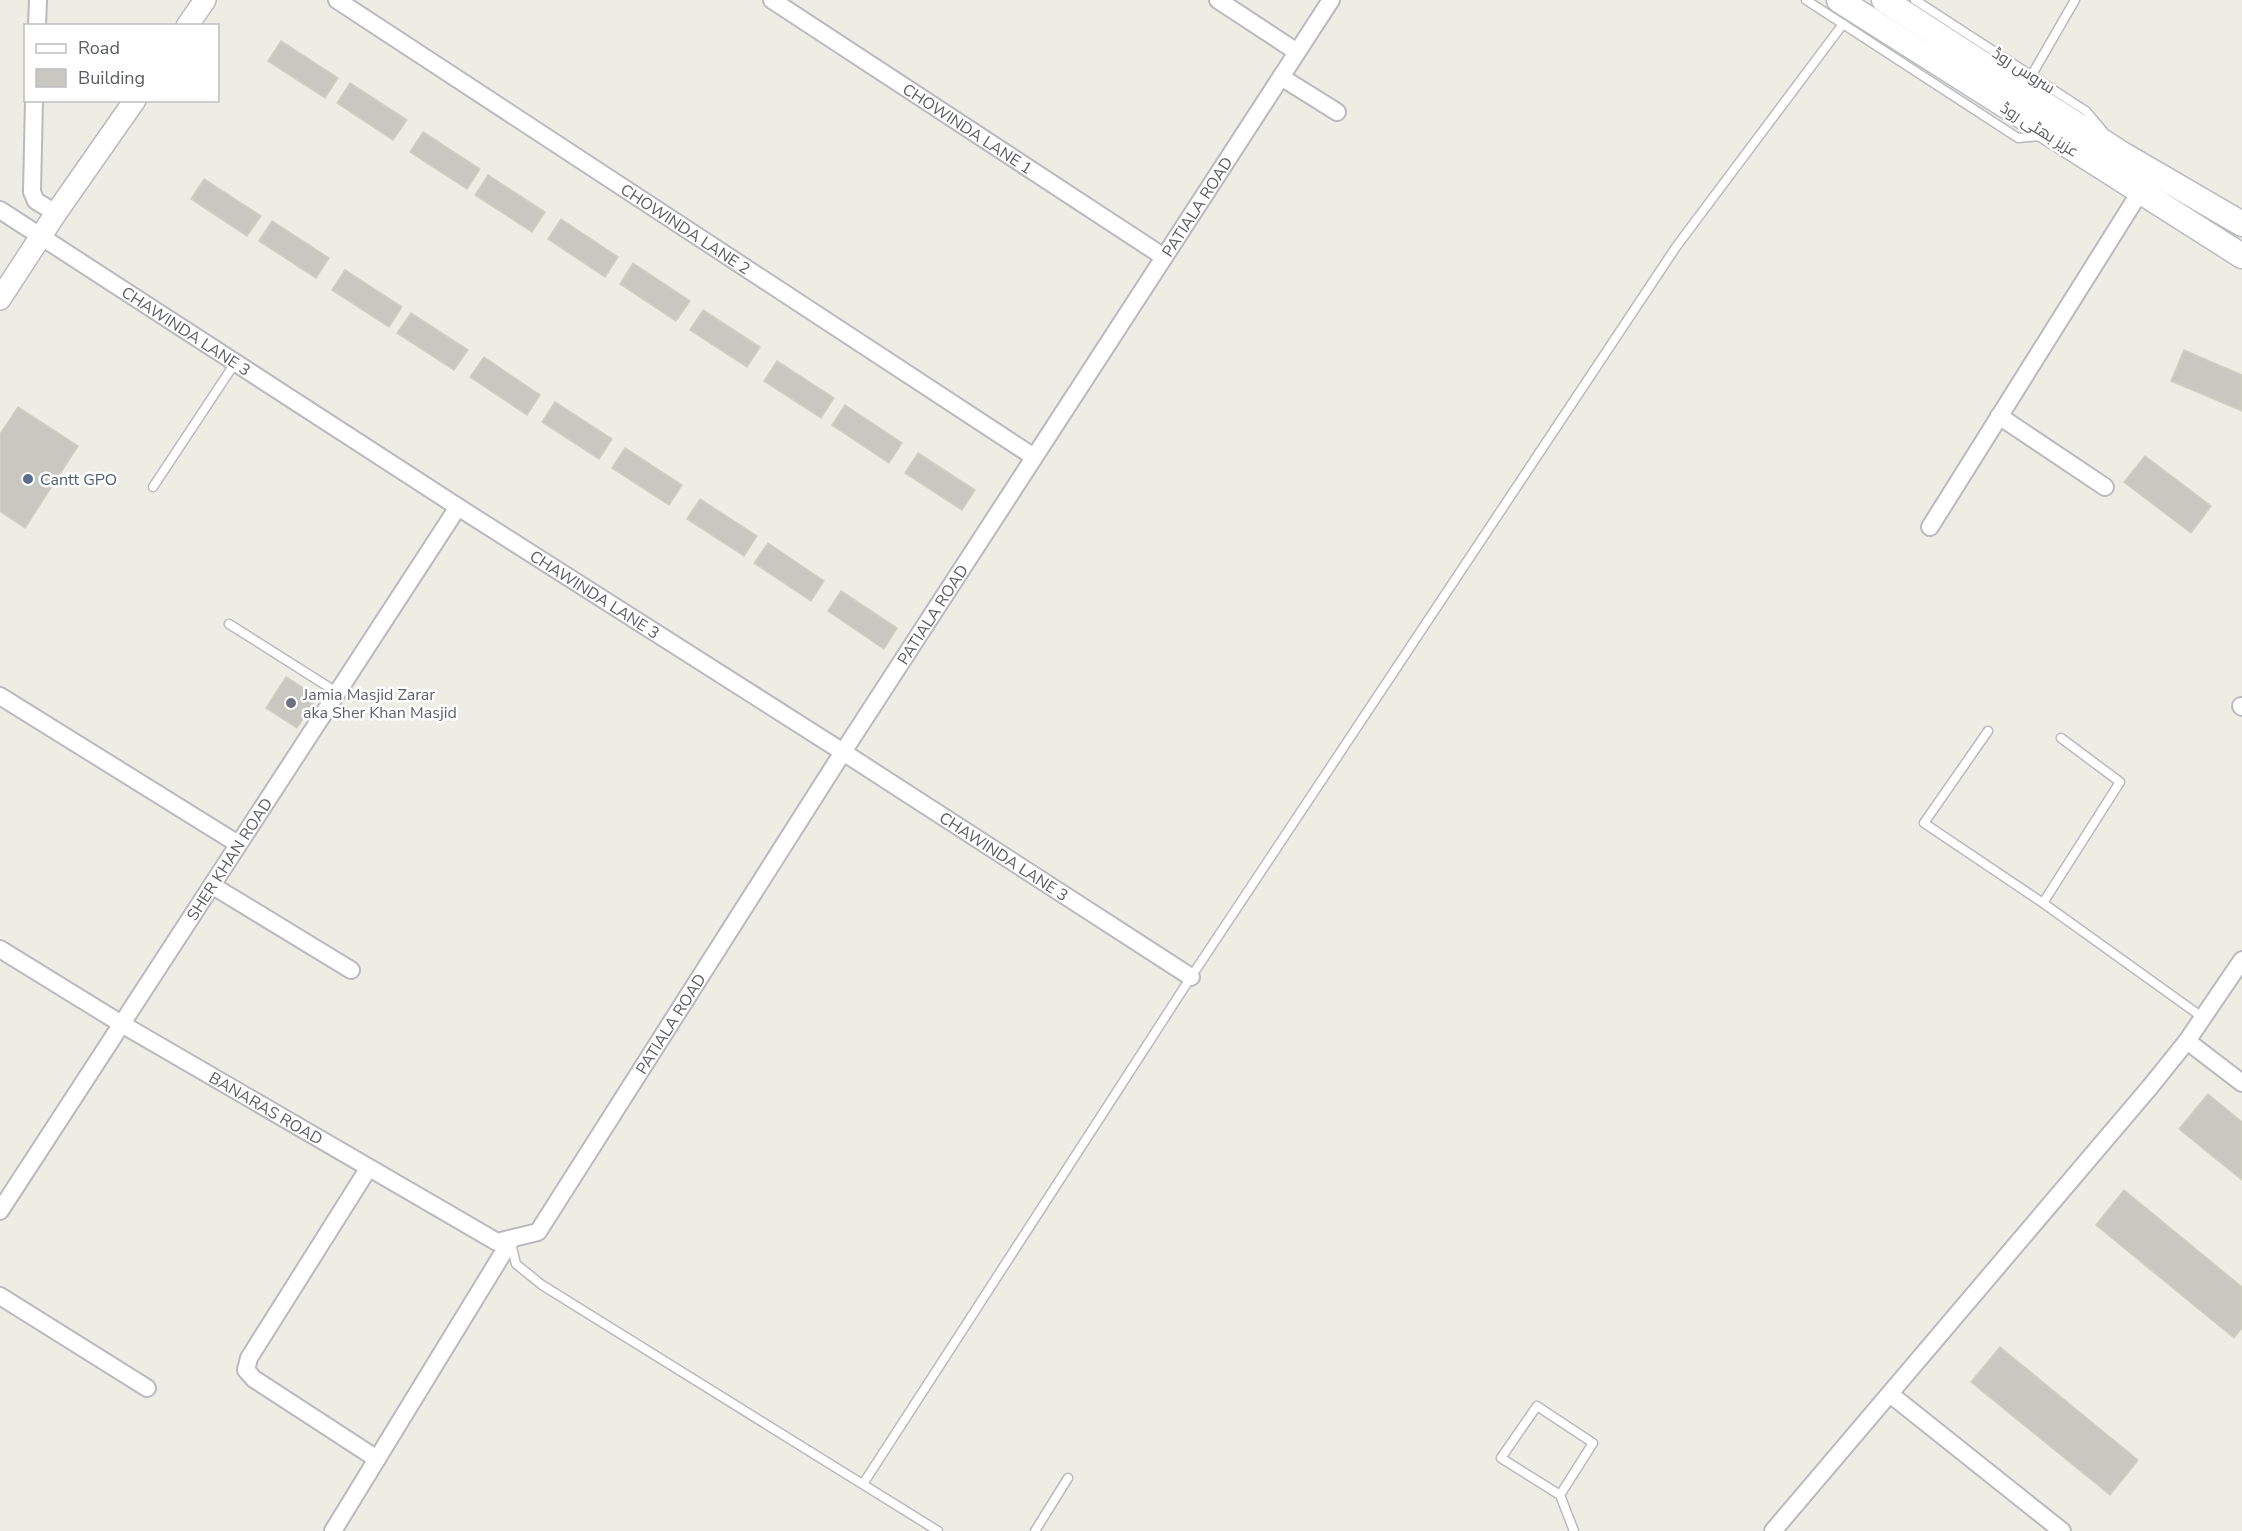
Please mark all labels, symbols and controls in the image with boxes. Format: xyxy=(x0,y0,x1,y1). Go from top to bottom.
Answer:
legend xyxy=(24,24,219,102)
text: Road xyxy=(78,36,120,60)
street label: سروس روڈ xyxy=(1988,42,2059,99)
text: Building xyxy=(78,66,145,90)
street label: CHOWINDA LANE 1 xyxy=(898,79,1036,180)
street label: عزیز بھٹی روڈ xyxy=(1996,97,2083,163)
street label: PATIALA ROAD xyxy=(1157,153,1238,262)
street label: CHOWINDA LANE 2 xyxy=(616,179,754,280)
street label: CHAWINDA LANE 3 xyxy=(117,282,255,382)
place label: Cantt GPO xyxy=(40,469,117,491)
marker: Cantt GPO xyxy=(21,472,35,486)
street label: CHAWINDA LANE 3 xyxy=(525,545,663,644)
street label: PATIALA ROAD xyxy=(893,561,974,669)
place label: Jamia Masjid Zarar aka Sher Khan Masjid xyxy=(302,684,457,724)
marker: Jamia Masjid Zarar aka Sher Khan Masjid xyxy=(284,696,298,710)
street label: SHER KHAN ROAD xyxy=(182,794,278,925)
street label: CHAWINDA LANE 3 xyxy=(935,807,1072,907)
street label: PATIALA ROAD xyxy=(631,970,711,1079)
street label: BANARAS ROAD xyxy=(205,1067,327,1150)

